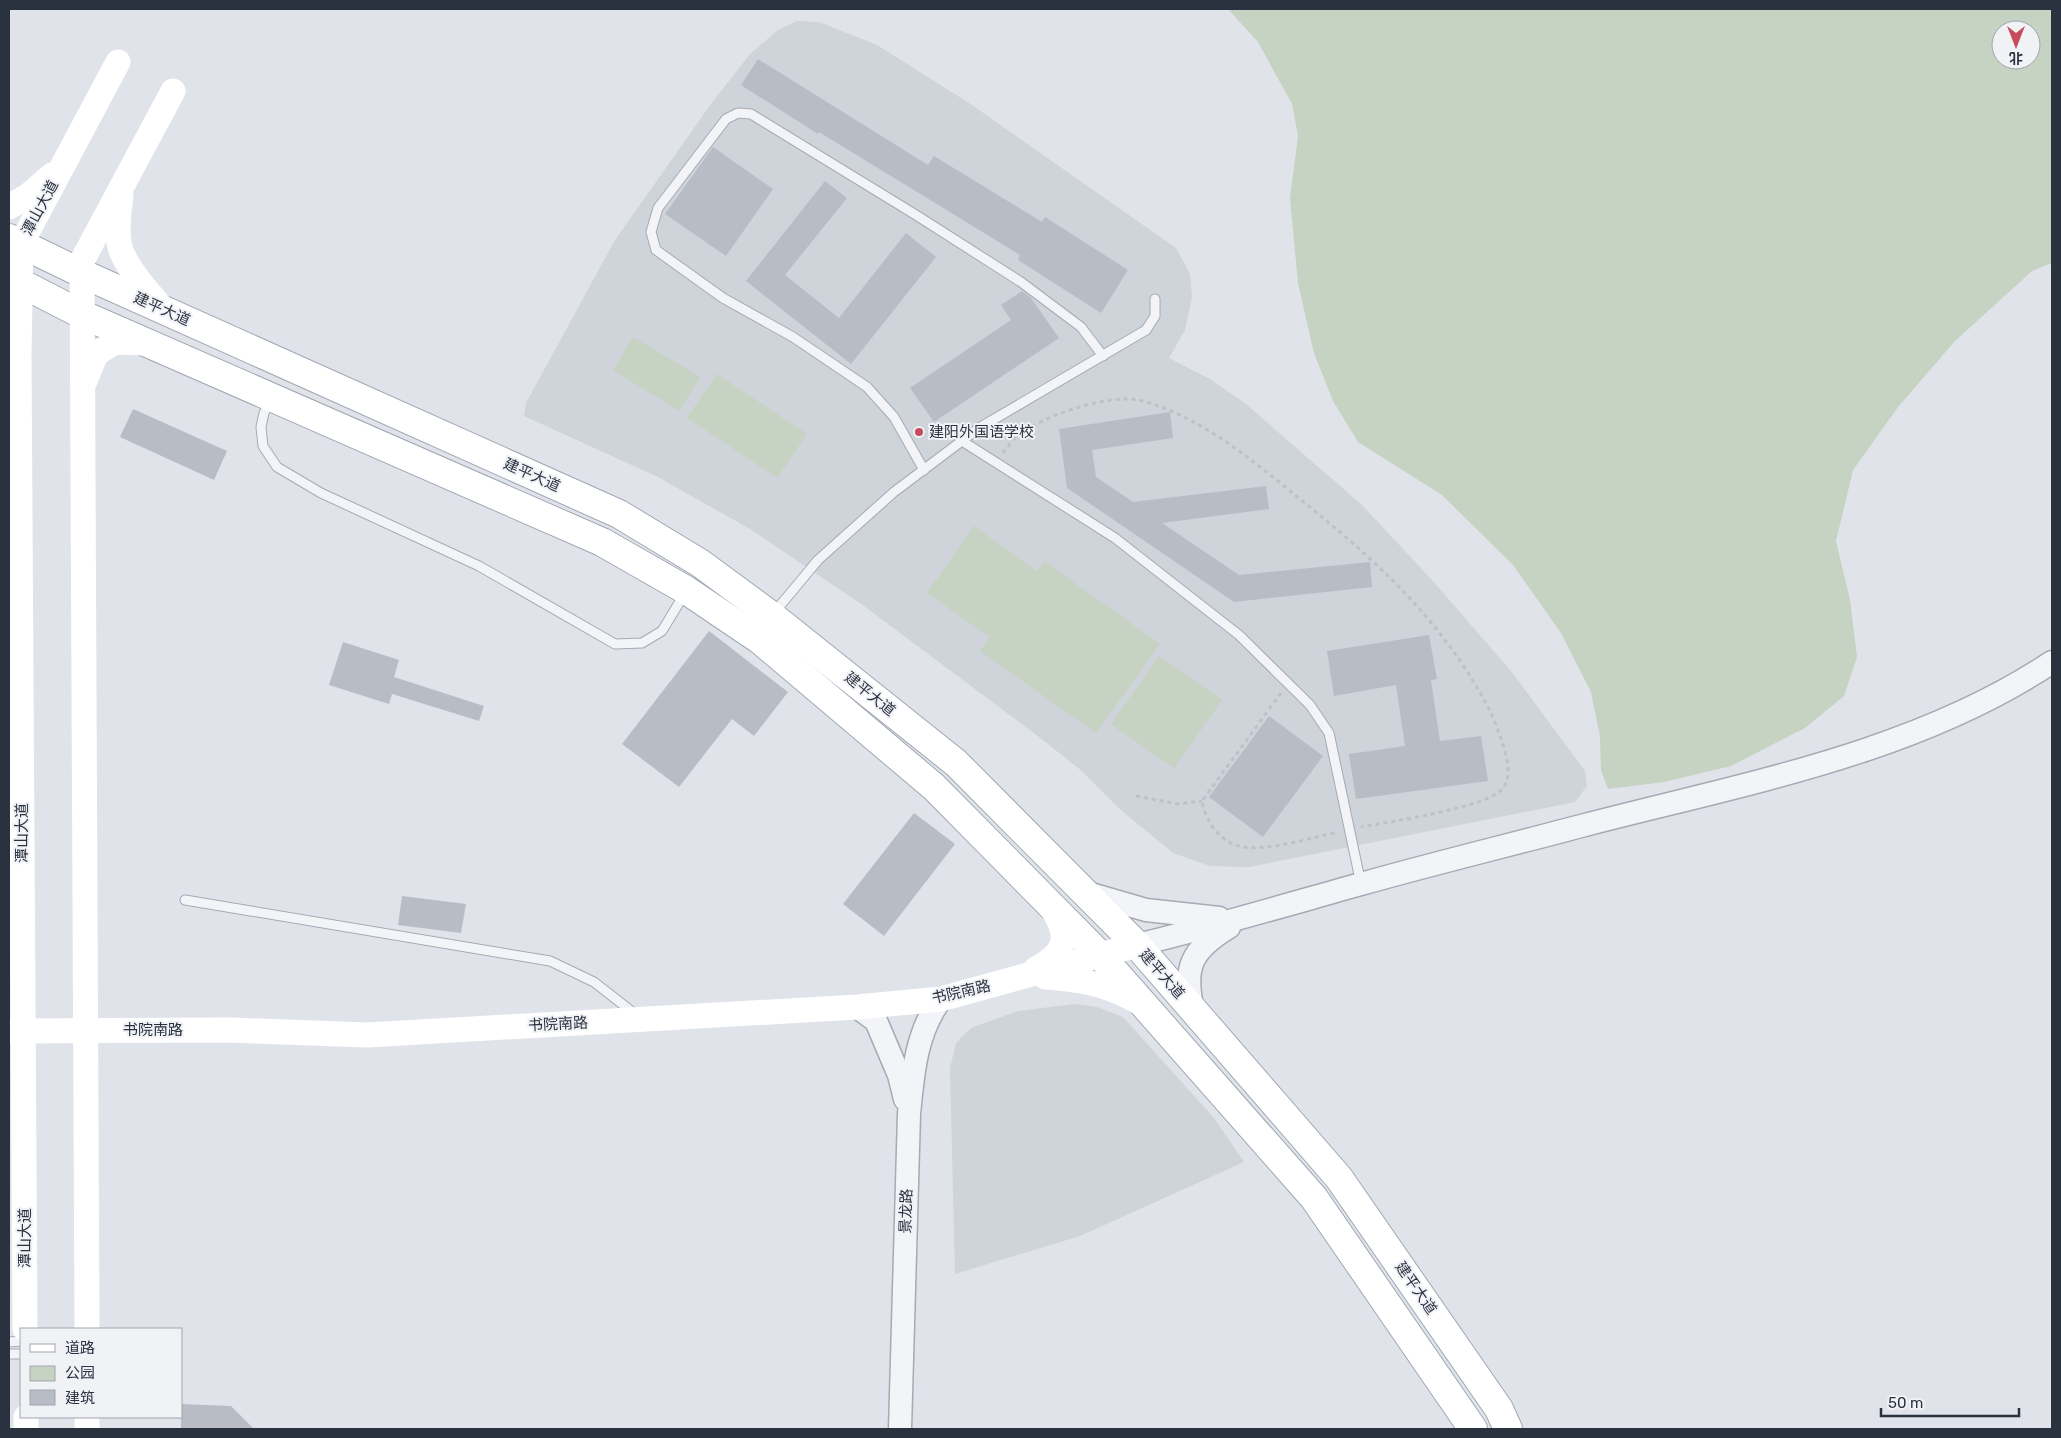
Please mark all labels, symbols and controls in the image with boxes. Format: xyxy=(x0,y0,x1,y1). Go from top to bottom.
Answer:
north arrow xyxy=(1991,20,2041,70)
text: 北 xyxy=(2009,49,2023,66)
street label: 潭山大道 xyxy=(18,177,62,239)
street label: 建平大道 xyxy=(131,289,193,329)
place label: 建阳外国语学校 xyxy=(929,423,1034,441)
marker: 建阳外国语学校 xyxy=(913,426,925,438)
street label: 建平大道 xyxy=(501,455,563,495)
street label: 建平大道 xyxy=(841,668,899,720)
street label: 潭山大道 xyxy=(13,803,31,863)
street label: 建平大道 xyxy=(1136,945,1188,1003)
street label: 书院南路 xyxy=(930,976,992,1008)
street label: 书院南路 xyxy=(528,1013,588,1035)
street label: 书院南路 xyxy=(123,1021,183,1039)
street label: 景龙路 xyxy=(896,1188,916,1234)
street label: 潭山大道 xyxy=(16,1208,34,1268)
street label: 建平大道 xyxy=(1391,1258,1441,1318)
legend xyxy=(20,1328,182,1418)
text: 道路 xyxy=(65,1339,95,1357)
text: 公园 xyxy=(65,1364,95,1382)
scale bar xyxy=(1881,1386,2018,1418)
text: 建筑 xyxy=(65,1389,95,1407)
text: 50 m xyxy=(1888,1394,1923,1412)

